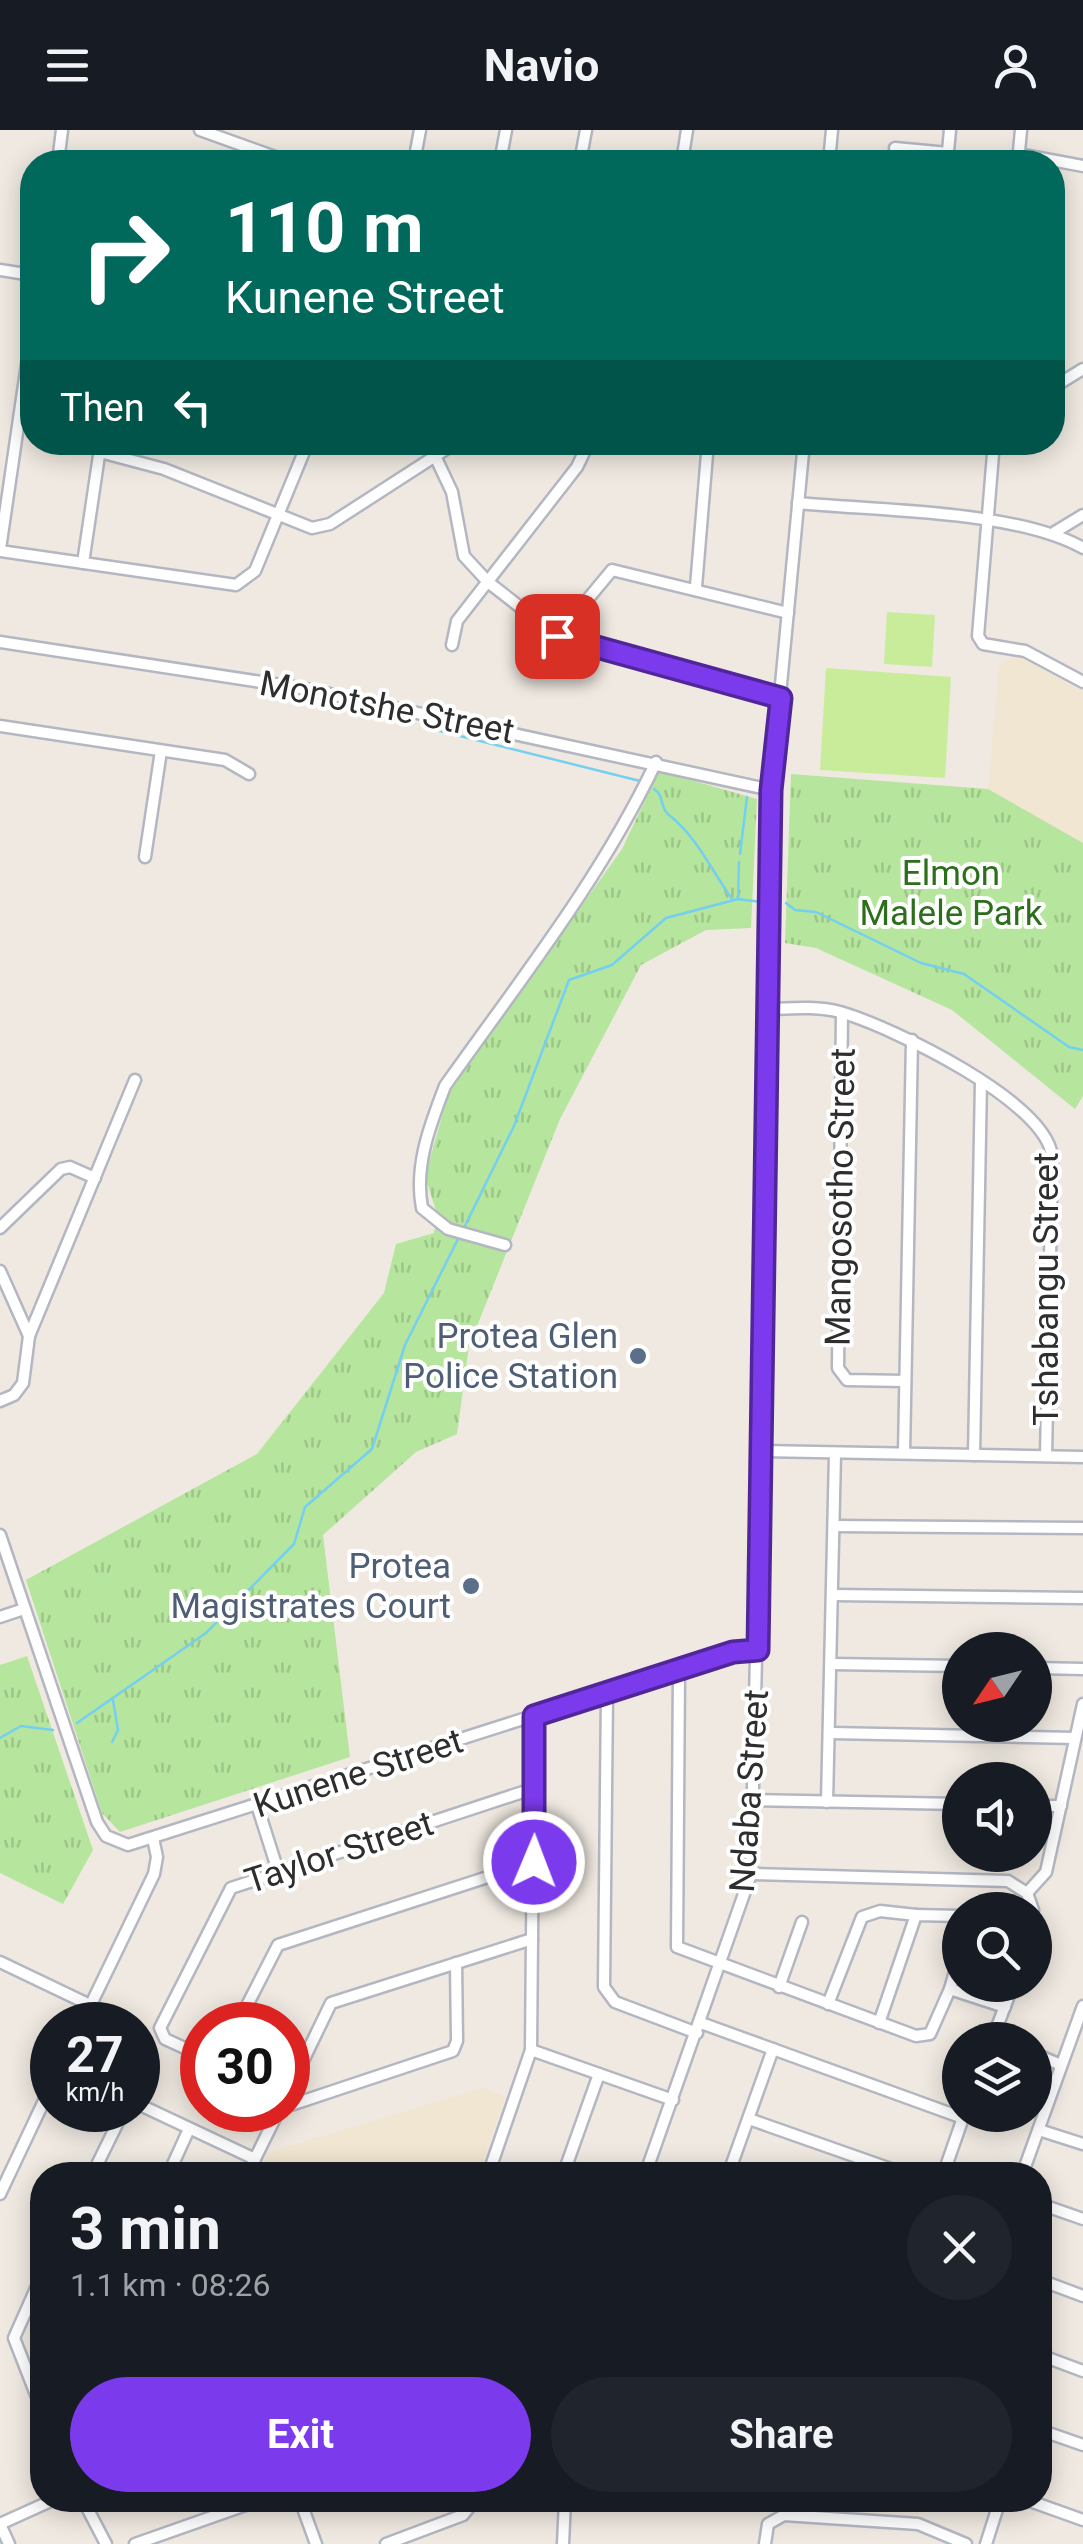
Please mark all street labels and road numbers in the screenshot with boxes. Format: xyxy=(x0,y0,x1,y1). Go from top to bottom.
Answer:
street label: Monotshe Street xyxy=(256,663,518,752)
street label: Mangosotho Street xyxy=(817,1048,864,1346)
street label: Tshabangu Street xyxy=(1026,1152,1067,1426)
street label: Ndaba Street xyxy=(722,1688,777,1894)
street label: Kunene Street xyxy=(248,1720,468,1827)
street label: Taylor Street xyxy=(240,1803,439,1902)

